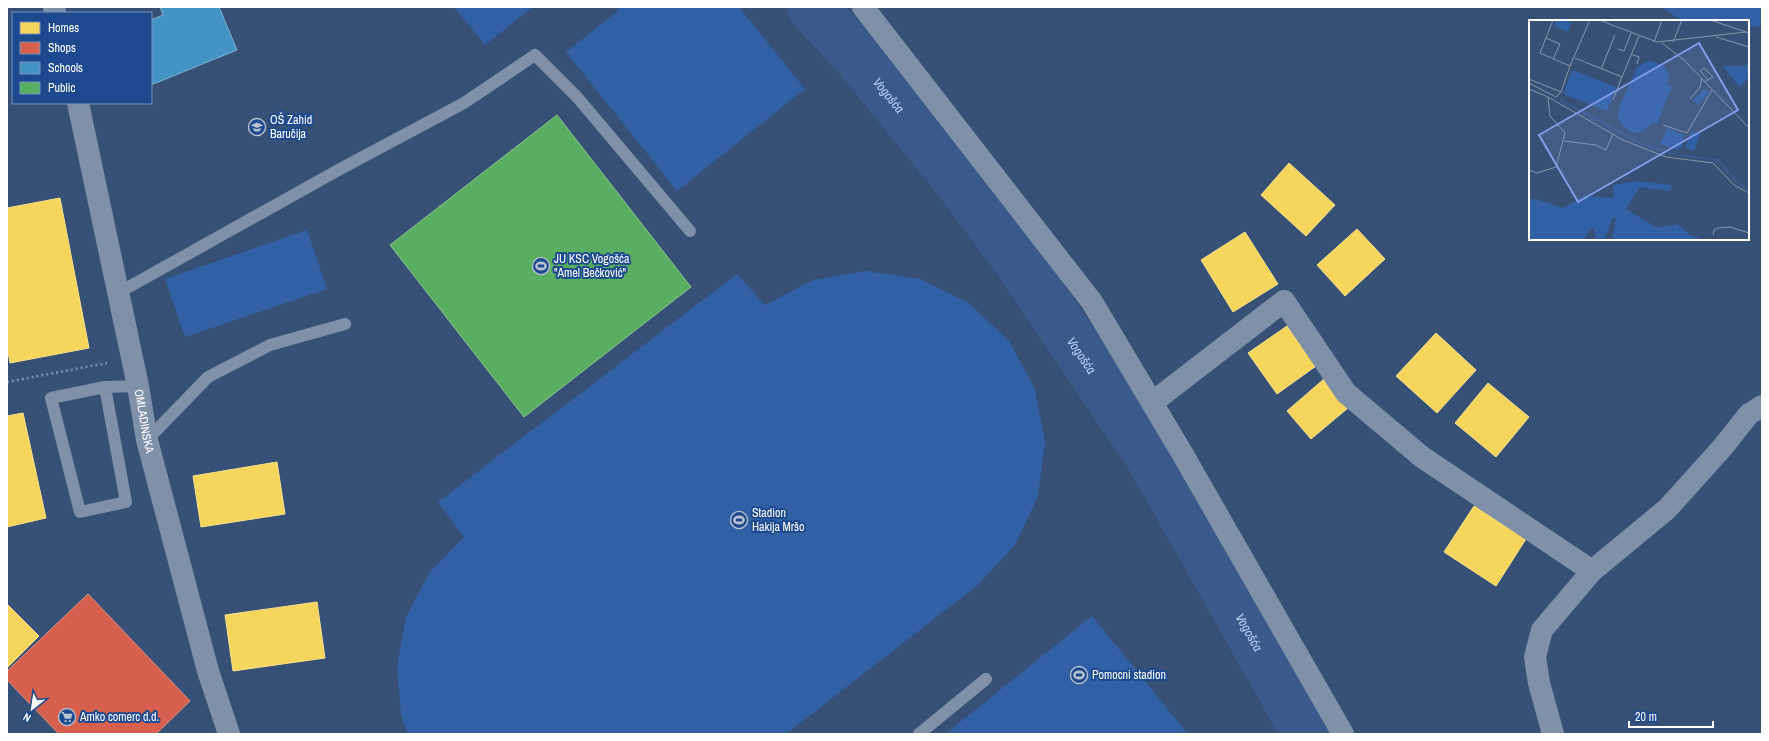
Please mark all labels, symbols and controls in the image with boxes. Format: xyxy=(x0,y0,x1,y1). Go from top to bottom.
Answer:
legend xyxy=(12,12,152,104)
text: Homes xyxy=(48,20,79,36)
inset map xyxy=(1529,20,1749,240)
text: Shops xyxy=(48,40,76,56)
text: Schools xyxy=(48,60,83,76)
water label: Vogošća xyxy=(870,74,909,116)
text: Public xyxy=(48,80,75,96)
place label: OŠ Zahid Baručija xyxy=(270,112,312,142)
school or university icon: OŠ Zahid Baručija xyxy=(247,117,267,137)
place label: JU KSC Vogošća "Amel Bečković" xyxy=(554,251,630,281)
sports icon: JU KSC Vogošća "Amel Bečković" xyxy=(531,256,551,276)
water label: Vogošća xyxy=(1063,333,1100,377)
street label: OMLADINSKA xyxy=(131,388,158,455)
place label: Stadion Hakija Mršo xyxy=(752,505,805,535)
sports icon: Stadion Hakija Mršo xyxy=(729,510,749,530)
water label: Vogošća xyxy=(1232,610,1267,654)
sports icon: Pomocni stadion xyxy=(1069,665,1089,685)
place label: Pomocni stadion xyxy=(1092,667,1166,683)
north arrow xyxy=(12,689,52,729)
scale bar xyxy=(1629,703,1713,729)
supermarket icon: Amko comerc d.d. xyxy=(57,707,77,727)
place label: Amko comerc d.d. xyxy=(79,709,159,725)
text: 20 m xyxy=(1635,709,1657,725)
text: N xyxy=(21,710,33,725)

